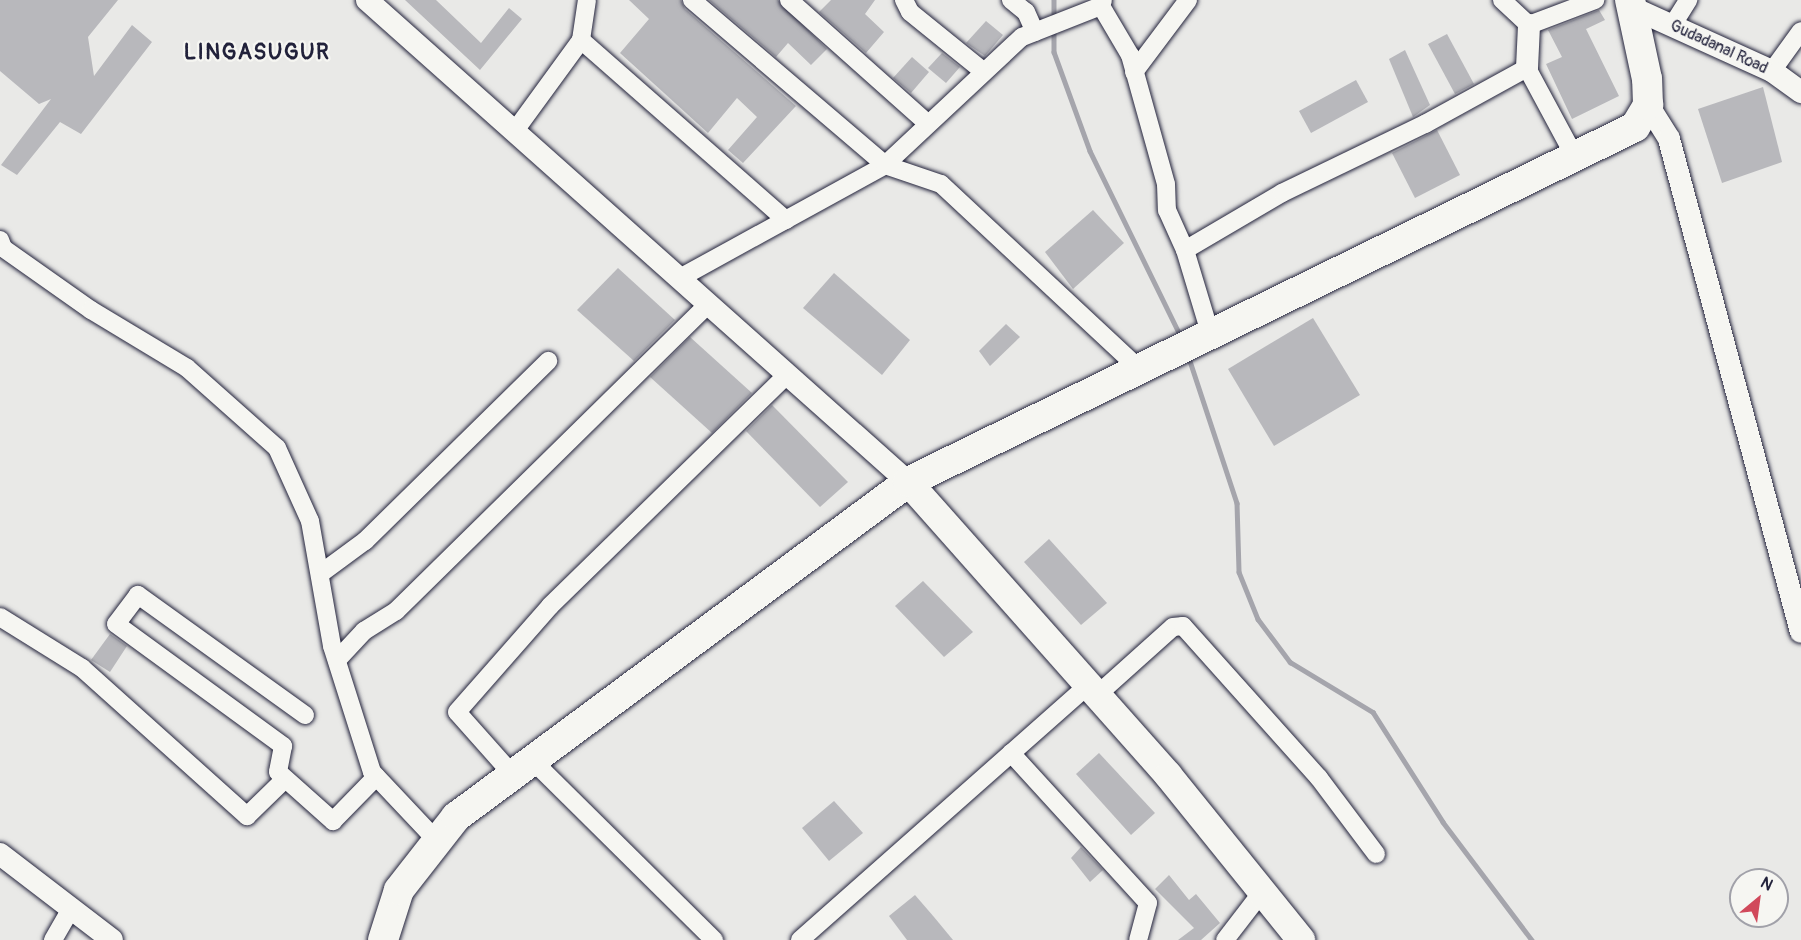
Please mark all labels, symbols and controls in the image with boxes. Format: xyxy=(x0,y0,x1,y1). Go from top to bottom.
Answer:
street label: Gudadanal Road xyxy=(1667,16,1771,78)
district label: LINGASUGUR xyxy=(184,40,330,66)
north arrow xyxy=(1729,868,1789,928)
text: N xyxy=(1757,873,1776,895)

